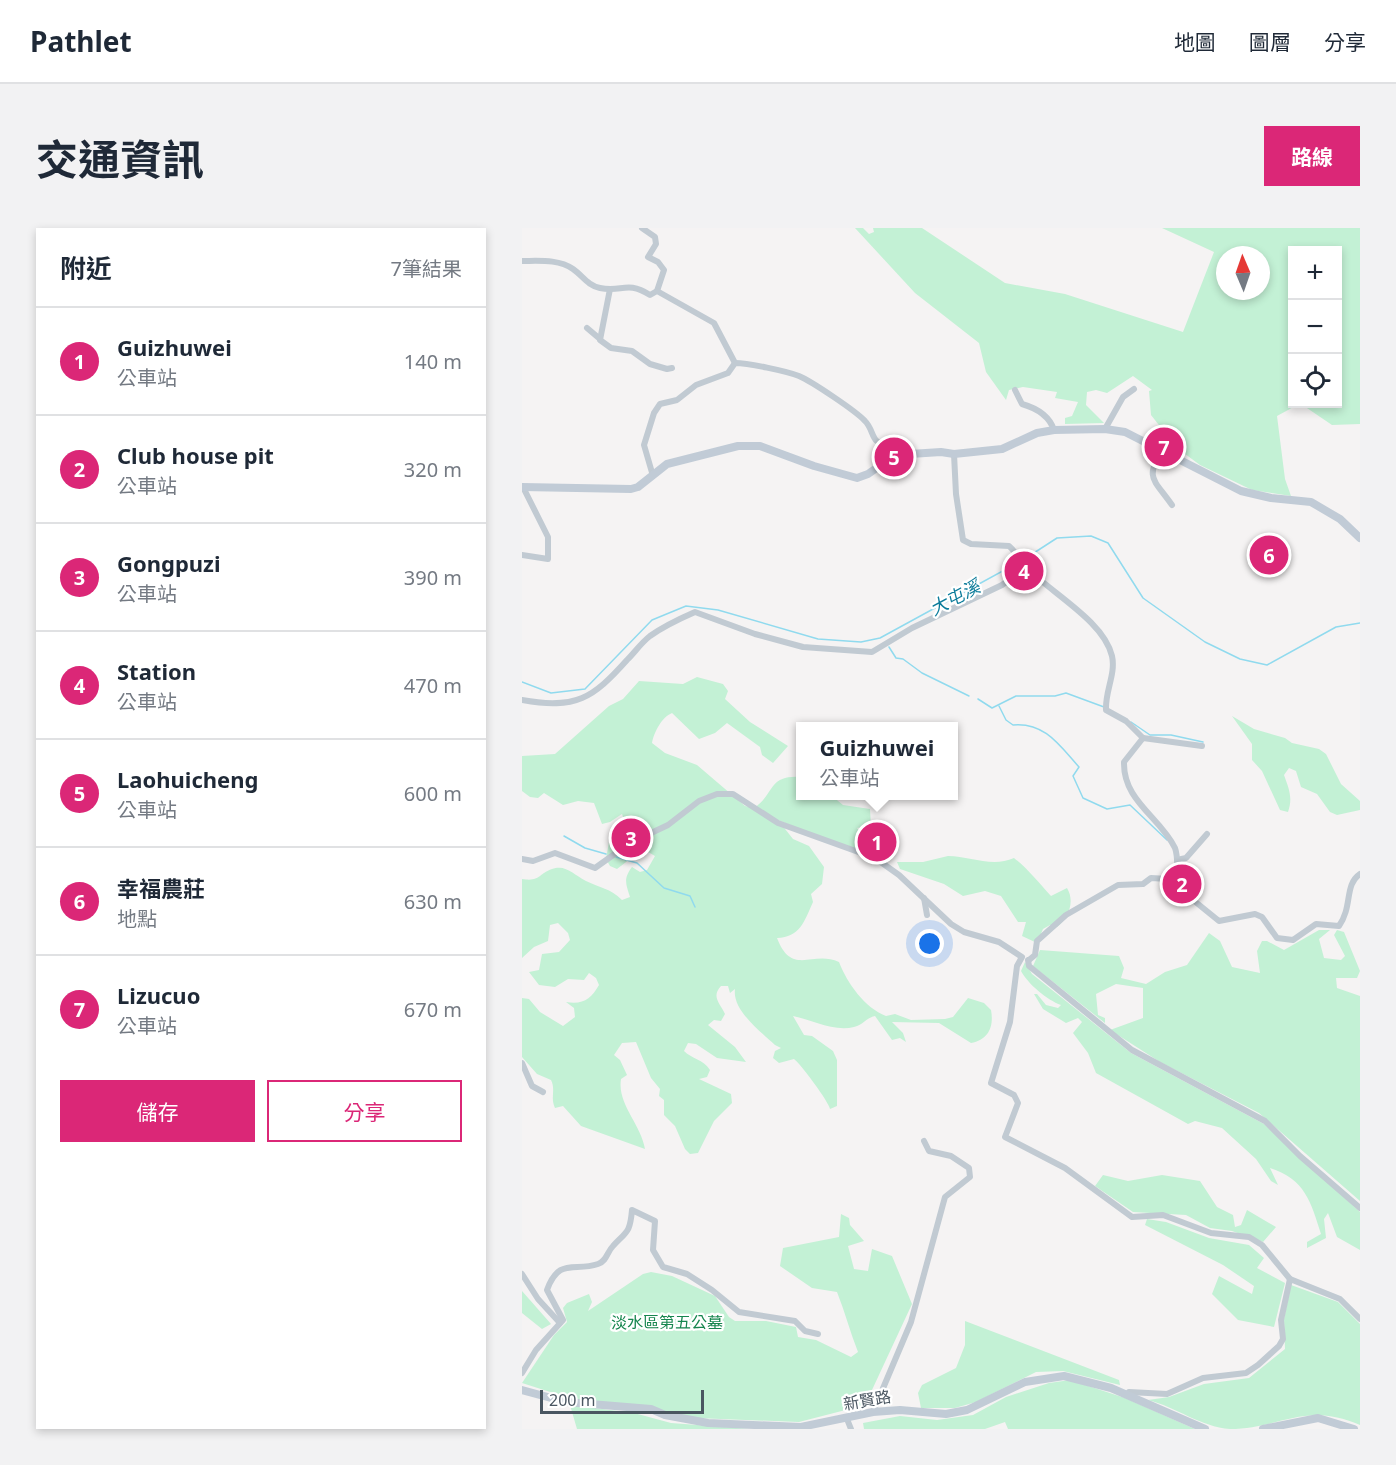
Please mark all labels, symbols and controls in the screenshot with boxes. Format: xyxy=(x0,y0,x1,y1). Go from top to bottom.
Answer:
text: Pathlet xyxy=(30,22,132,60)
text: 地圖 xyxy=(1174,28,1216,56)
text: 圖層 xyxy=(1249,28,1291,56)
text: 分享 xyxy=(1324,28,1366,56)
button: 路線 xyxy=(1264,126,1360,186)
text: 交通資訊 xyxy=(36,130,204,187)
north arrow xyxy=(1216,246,1270,300)
map controls xyxy=(1288,246,1342,408)
button: + xyxy=(1288,246,1342,300)
text: 附近 xyxy=(60,250,112,286)
text: 7筆結果 xyxy=(391,255,462,282)
button: − xyxy=(1288,300,1342,354)
text: Guizhuwei xyxy=(117,332,232,362)
text: 1 xyxy=(74,348,85,375)
text: 140 m xyxy=(404,348,462,375)
button: locate xyxy=(1288,354,1342,408)
text: 公車站 xyxy=(117,364,177,391)
pin: 7 xyxy=(1144,424,1184,470)
pin: 5 xyxy=(874,434,914,480)
text: Club house pit xyxy=(117,440,274,470)
text: 2 xyxy=(74,456,85,483)
text: 320 m xyxy=(404,456,462,483)
text: 公車站 xyxy=(117,472,177,499)
pin: 6 xyxy=(1250,532,1288,578)
text: Gongpuzi xyxy=(117,548,221,578)
pin: 4 xyxy=(1004,548,1044,594)
text: 3 xyxy=(74,564,85,591)
text: 390 m xyxy=(404,564,462,591)
water label: 大屯溪 xyxy=(925,572,987,620)
text: 公車站 xyxy=(117,580,177,607)
text: Station xyxy=(117,656,196,686)
text: 4 xyxy=(74,672,85,699)
text: 470 m xyxy=(404,672,462,699)
text: 公車站 xyxy=(117,688,177,715)
popup xyxy=(796,722,958,800)
text: Guizhuwei xyxy=(820,732,934,762)
text: Laohuicheng xyxy=(117,764,258,794)
text: 公車站 xyxy=(820,764,880,791)
text: 5 xyxy=(74,780,85,807)
text: 600 m xyxy=(404,780,462,807)
text: 公車站 xyxy=(117,796,177,823)
pin: 3 xyxy=(612,816,650,860)
pin: 1 xyxy=(858,820,896,864)
pin: 2 xyxy=(1162,862,1202,906)
text: 幸福農莊 xyxy=(117,873,205,903)
text: 6 xyxy=(74,888,85,915)
text: 630 m xyxy=(404,888,462,915)
text: 地點 xyxy=(117,905,157,932)
your location xyxy=(915,929,944,958)
text: Lizucuo xyxy=(117,980,200,1010)
text: 7 xyxy=(74,996,85,1023)
text: 670 m xyxy=(404,996,462,1023)
text: 公車站 xyxy=(117,1012,177,1039)
button: 儲存 xyxy=(60,1080,255,1142)
button: 分享 xyxy=(267,1080,462,1142)
park label: 淡水區第五公墓 xyxy=(611,1311,723,1333)
street label: 新賢路 xyxy=(841,1385,893,1415)
scale bar xyxy=(540,1387,704,1414)
text: 200 m xyxy=(549,1389,596,1411)

